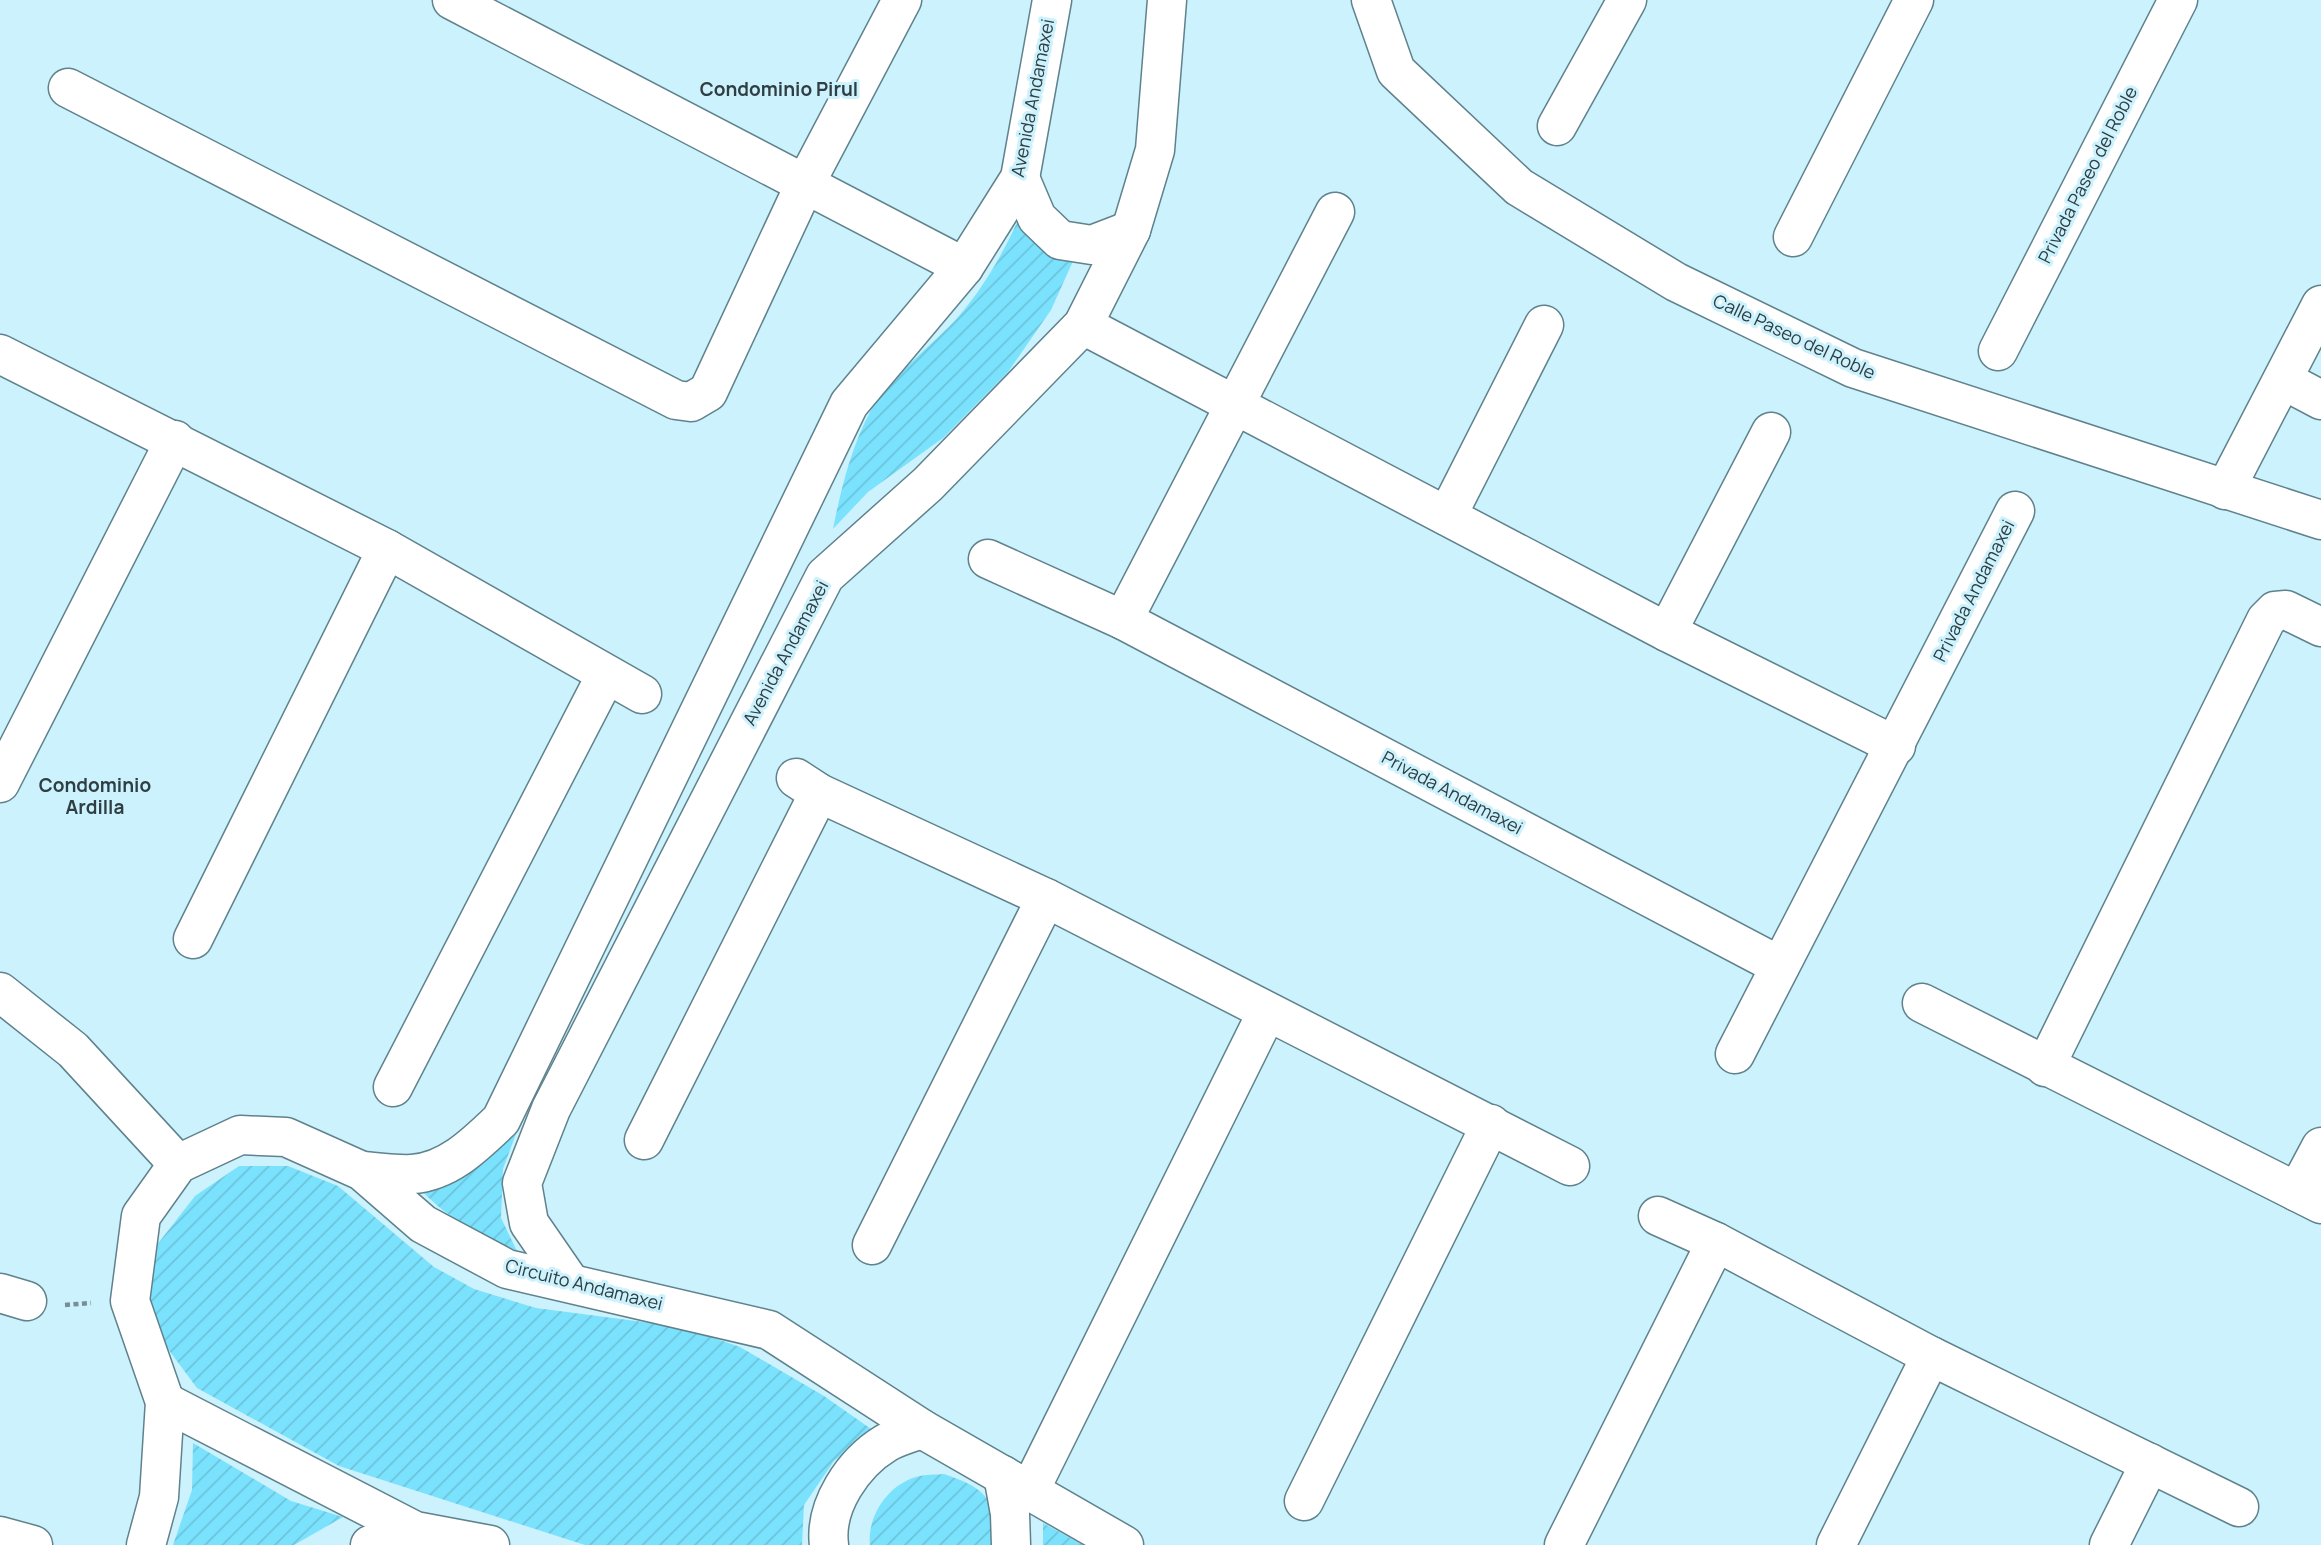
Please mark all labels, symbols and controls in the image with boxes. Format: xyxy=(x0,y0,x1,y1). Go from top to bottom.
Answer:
street label: Avenida Andamaxei xyxy=(1005,17,1059,179)
district label: Condominio Pirul xyxy=(700,76,858,102)
street label: Privada Paseo del Roble xyxy=(2032,82,2142,267)
street label: Calle Paseo del Roble xyxy=(1709,288,1879,384)
street label: Privada Andamaxei xyxy=(1927,515,2019,666)
street label: Avenida Andamaxei xyxy=(737,576,833,729)
street label: Privada Andamaxei xyxy=(1378,745,1527,839)
district label: Condominio Ardilla xyxy=(39,772,151,820)
street label: Circuito Andamaxei xyxy=(503,1253,665,1315)

